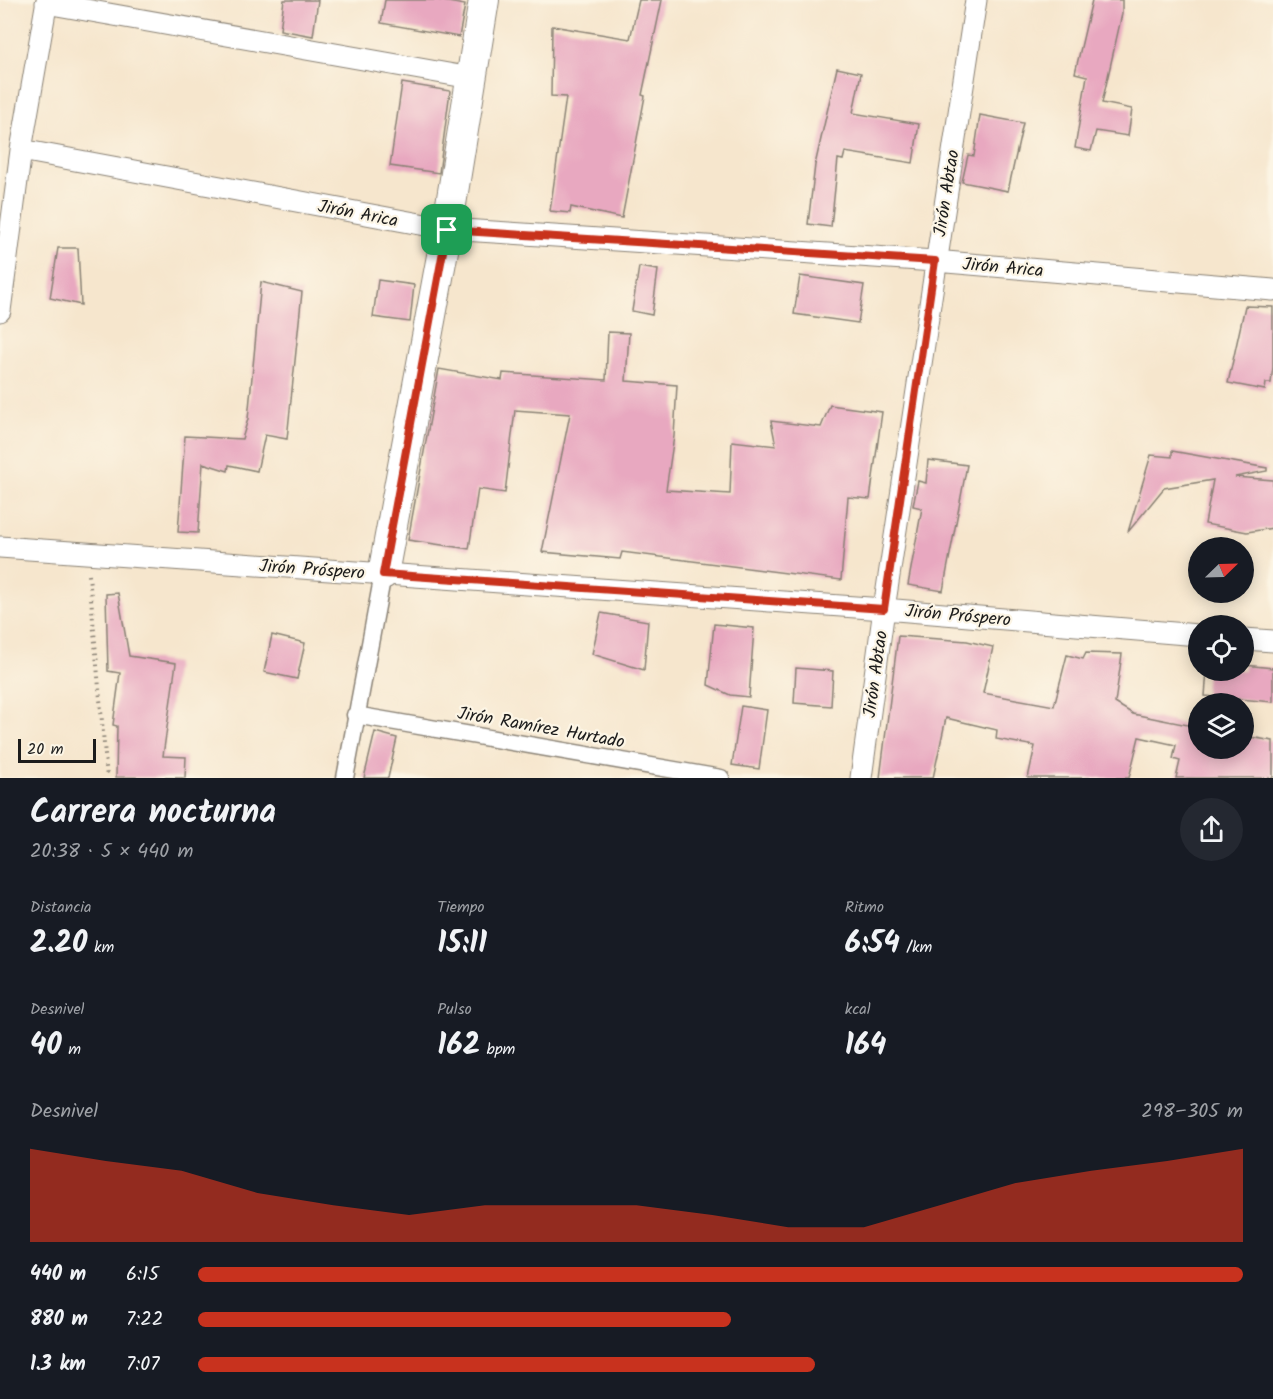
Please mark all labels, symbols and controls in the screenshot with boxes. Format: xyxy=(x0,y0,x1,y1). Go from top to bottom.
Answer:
street label: Jirón Abtao xyxy=(926,148,969,239)
street label: Jirón Arica xyxy=(315,192,400,236)
pin xyxy=(421,204,472,255)
icon: arrive xyxy=(430,213,463,246)
street label: Jirón Arica xyxy=(961,251,1045,286)
north arrow xyxy=(1188,537,1254,603)
map controls xyxy=(1188,537,1254,759)
street label: Jirón Próspero xyxy=(258,552,366,589)
street label: Jirón Próspero xyxy=(904,597,1012,636)
button: locate xyxy=(1188,615,1254,681)
street label: Jirón Abtao xyxy=(856,629,897,720)
button: layers xyxy=(1188,693,1254,759)
street label: Jirón Ramírez Hurtado xyxy=(455,699,627,757)
scale bar xyxy=(18,736,96,764)
text: 20 m xyxy=(27,737,63,762)
text: Carrera nocturna xyxy=(30,787,276,840)
button: share xyxy=(1180,798,1243,861)
text: 20:38 · 5 × 440 m xyxy=(30,836,193,868)
text: Distancia xyxy=(30,895,92,920)
text: Tiempo xyxy=(437,895,485,920)
text: Ritmo xyxy=(845,895,884,920)
text: 2.20 xyxy=(30,920,87,968)
text: 15:11 xyxy=(437,920,487,968)
text: 6:54 xyxy=(845,920,900,968)
text: km xyxy=(87,935,114,960)
text: /km xyxy=(900,935,932,960)
text: Desnivel xyxy=(30,997,85,1022)
text: Pulso xyxy=(437,997,472,1022)
text: kcal xyxy=(845,997,871,1022)
text: 40 xyxy=(30,1022,62,1070)
text: 162 xyxy=(437,1022,480,1070)
text: 164 xyxy=(845,1022,886,1070)
text: m xyxy=(62,1037,81,1062)
text: bpm xyxy=(480,1037,515,1062)
text: Desnivel xyxy=(30,1096,98,1128)
text: 298–305 m xyxy=(1141,1096,1243,1128)
text: 440 m xyxy=(30,1259,86,1291)
text: 6:15 xyxy=(126,1259,159,1291)
text: 880 m xyxy=(30,1304,88,1336)
text: 7:22 xyxy=(126,1304,163,1336)
text: 1.3 km xyxy=(30,1349,86,1381)
text: 7:07 xyxy=(126,1349,159,1381)

